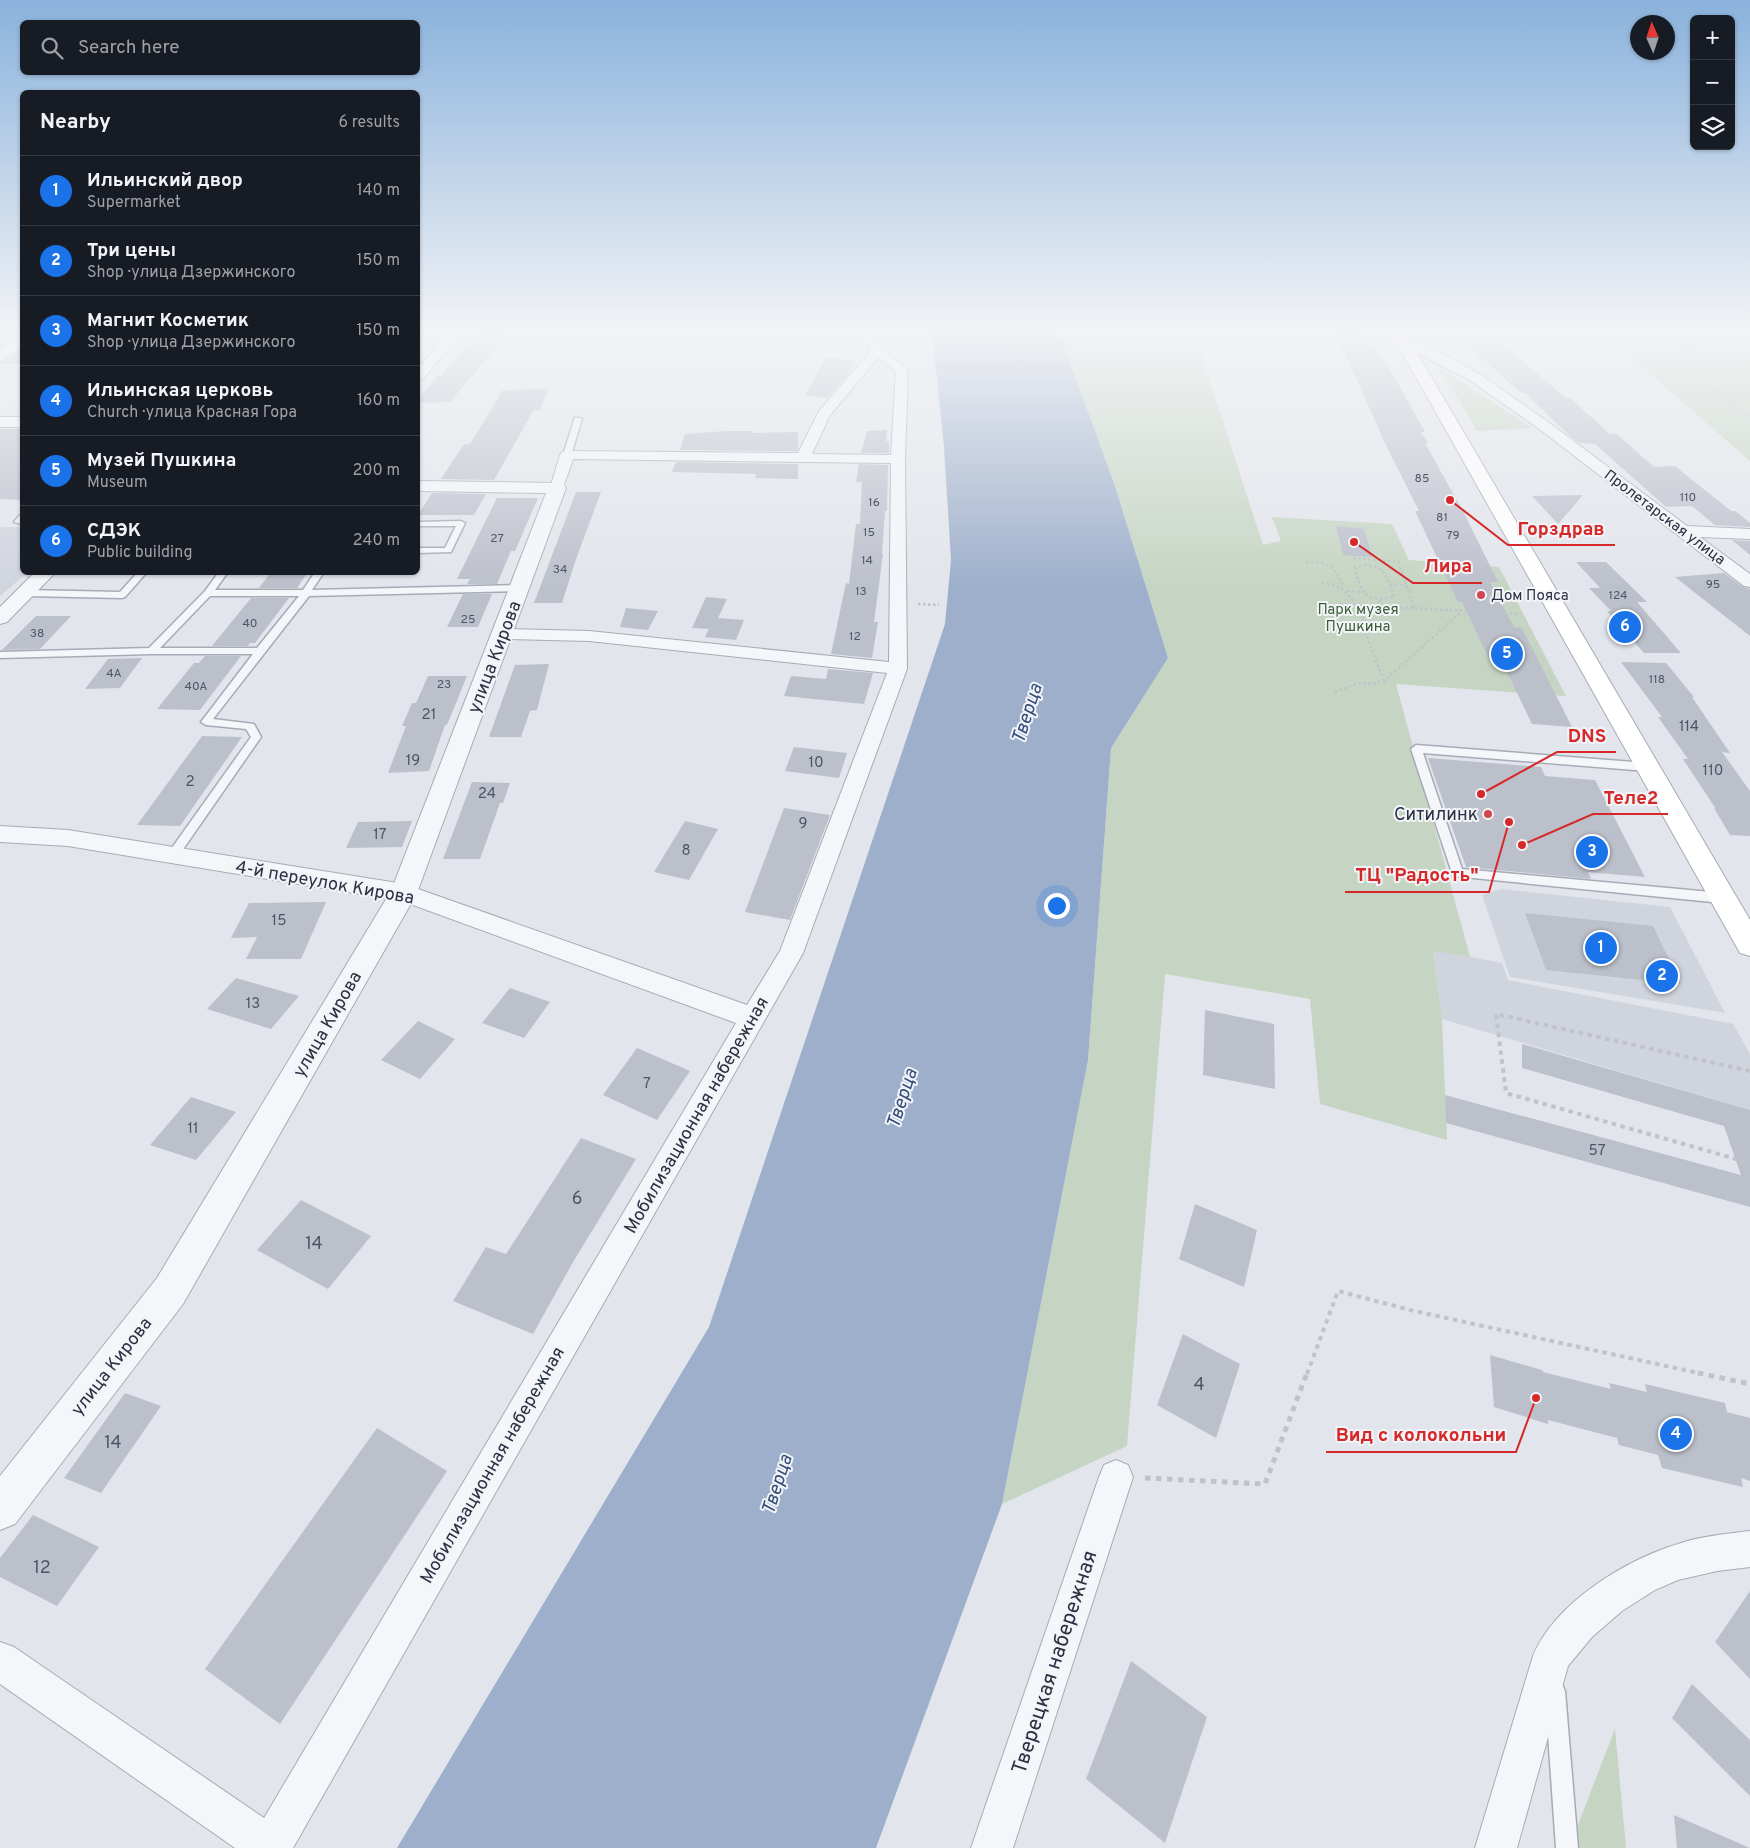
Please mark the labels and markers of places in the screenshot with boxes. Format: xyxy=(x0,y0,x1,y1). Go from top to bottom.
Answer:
callout: Горздрав xyxy=(1508,511,1615,545)
callout: Лира xyxy=(1413,549,1482,583)
place label: Дом Пояса xyxy=(1491,587,1569,606)
marker: Дом Пояса xyxy=(1475,589,1487,601)
pin: 6 xyxy=(1609,608,1641,646)
pin: 5 xyxy=(1491,635,1523,673)
callout: DNS xyxy=(1557,718,1616,752)
callout: Теле2 xyxy=(1593,780,1668,814)
place label: Ситилинк xyxy=(1394,804,1478,827)
marker: Ситилинк xyxy=(1482,808,1494,820)
pin: 3 xyxy=(1576,833,1608,871)
callout: ТЦ "Радость" xyxy=(1345,858,1489,892)
pin: 1 xyxy=(1585,929,1617,967)
pin: 2 xyxy=(1646,957,1678,995)
pin: 4 xyxy=(1660,1415,1692,1453)
callout: Вид с колокольни xyxy=(1326,1418,1516,1452)

